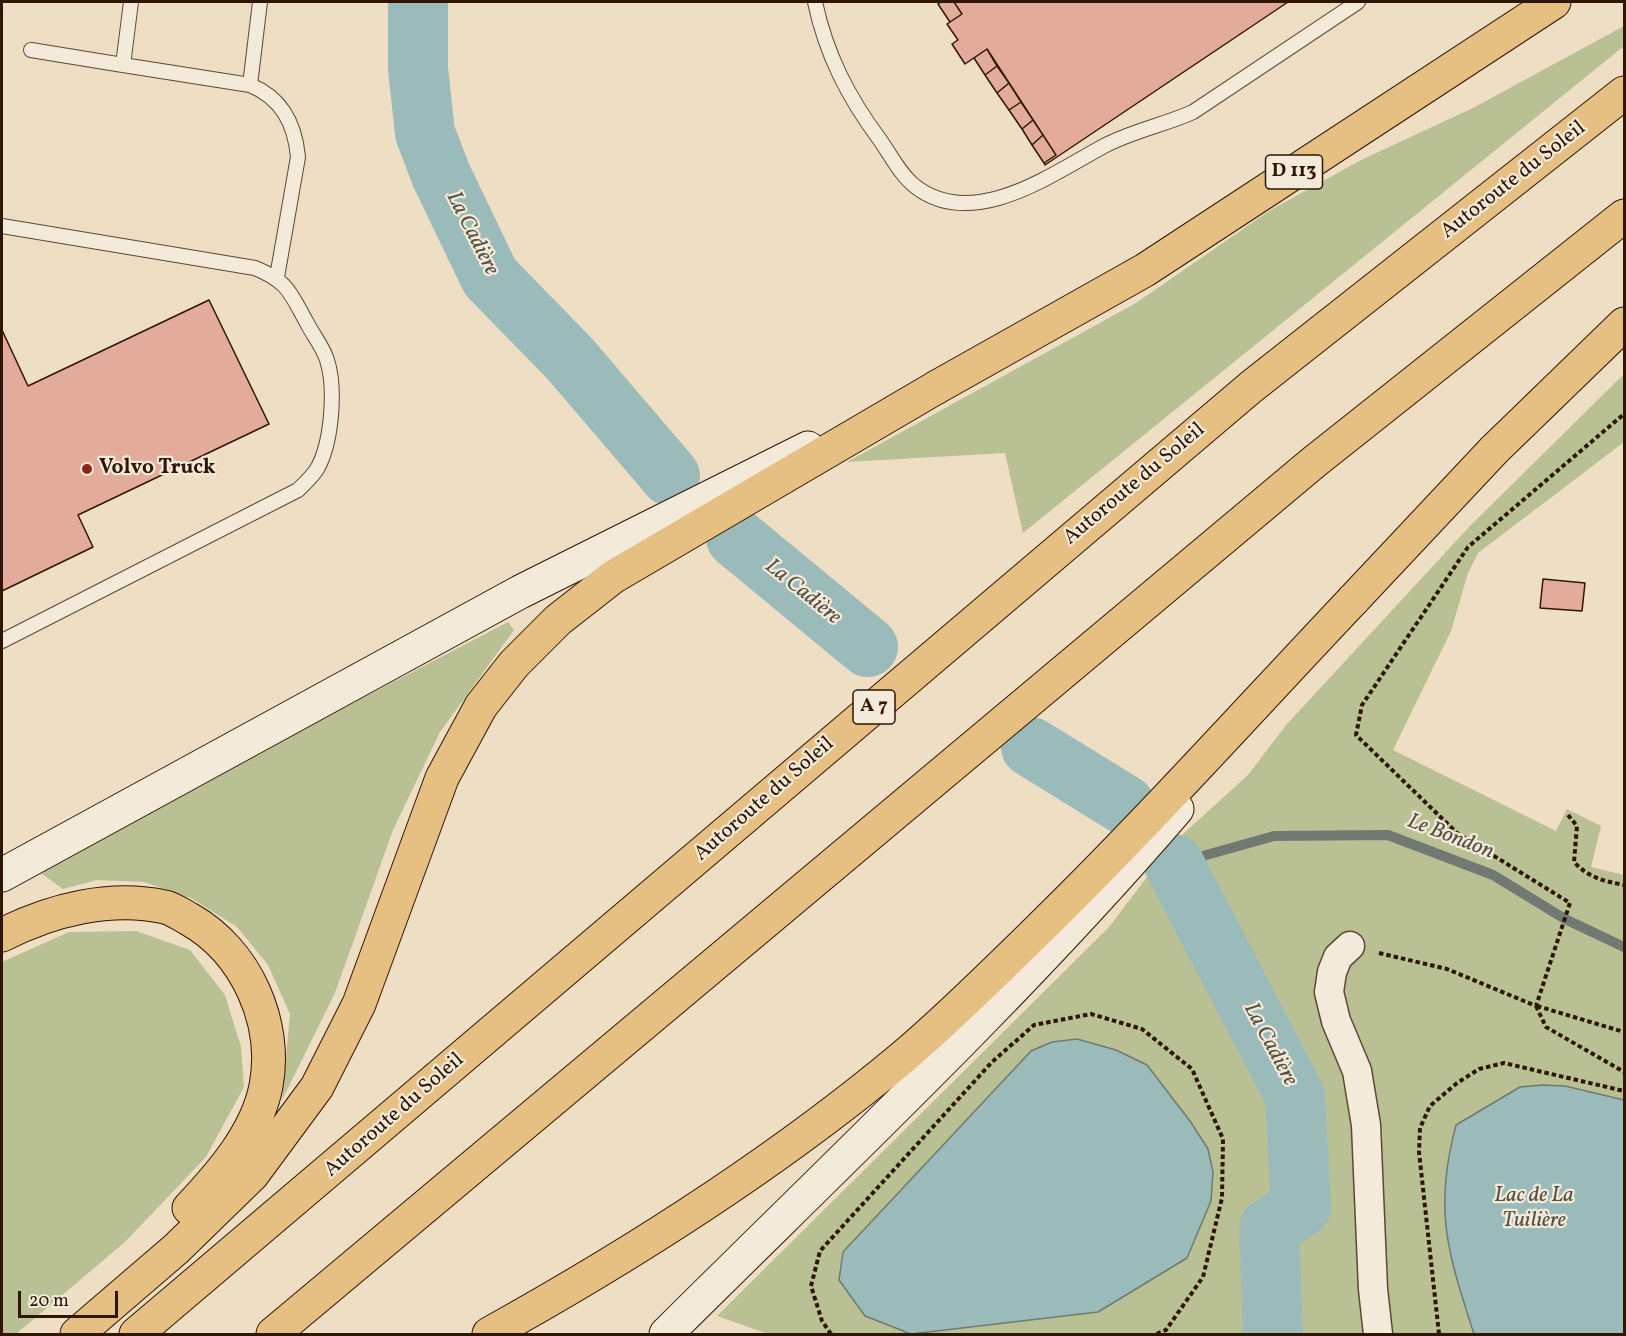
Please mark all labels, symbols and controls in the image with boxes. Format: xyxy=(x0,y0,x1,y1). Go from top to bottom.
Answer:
street label: Autoroute du Soleil xyxy=(1437,117,1591,245)
road number: D 113 xyxy=(1266,155,1322,189)
water label: La Cadière xyxy=(439,188,503,280)
street label: Autoroute du Soleil xyxy=(1059,418,1211,552)
place label: Volvo Truck xyxy=(99,456,216,482)
marker: Volvo Truck xyxy=(80,462,94,476)
water label: La Cadière xyxy=(759,554,845,632)
road number: A 7 xyxy=(853,690,895,724)
street label: Autoroute du Soleil xyxy=(690,732,840,868)
water label: Le Bondon xyxy=(1403,809,1497,867)
water label: La Cadière xyxy=(1236,999,1302,1091)
street label: Autoroute du Soleil xyxy=(320,1048,470,1184)
water label: Lac de La Tuilière xyxy=(1494,1184,1574,1236)
scale bar xyxy=(21,1279,122,1317)
text: 20 m xyxy=(29,1289,69,1314)

